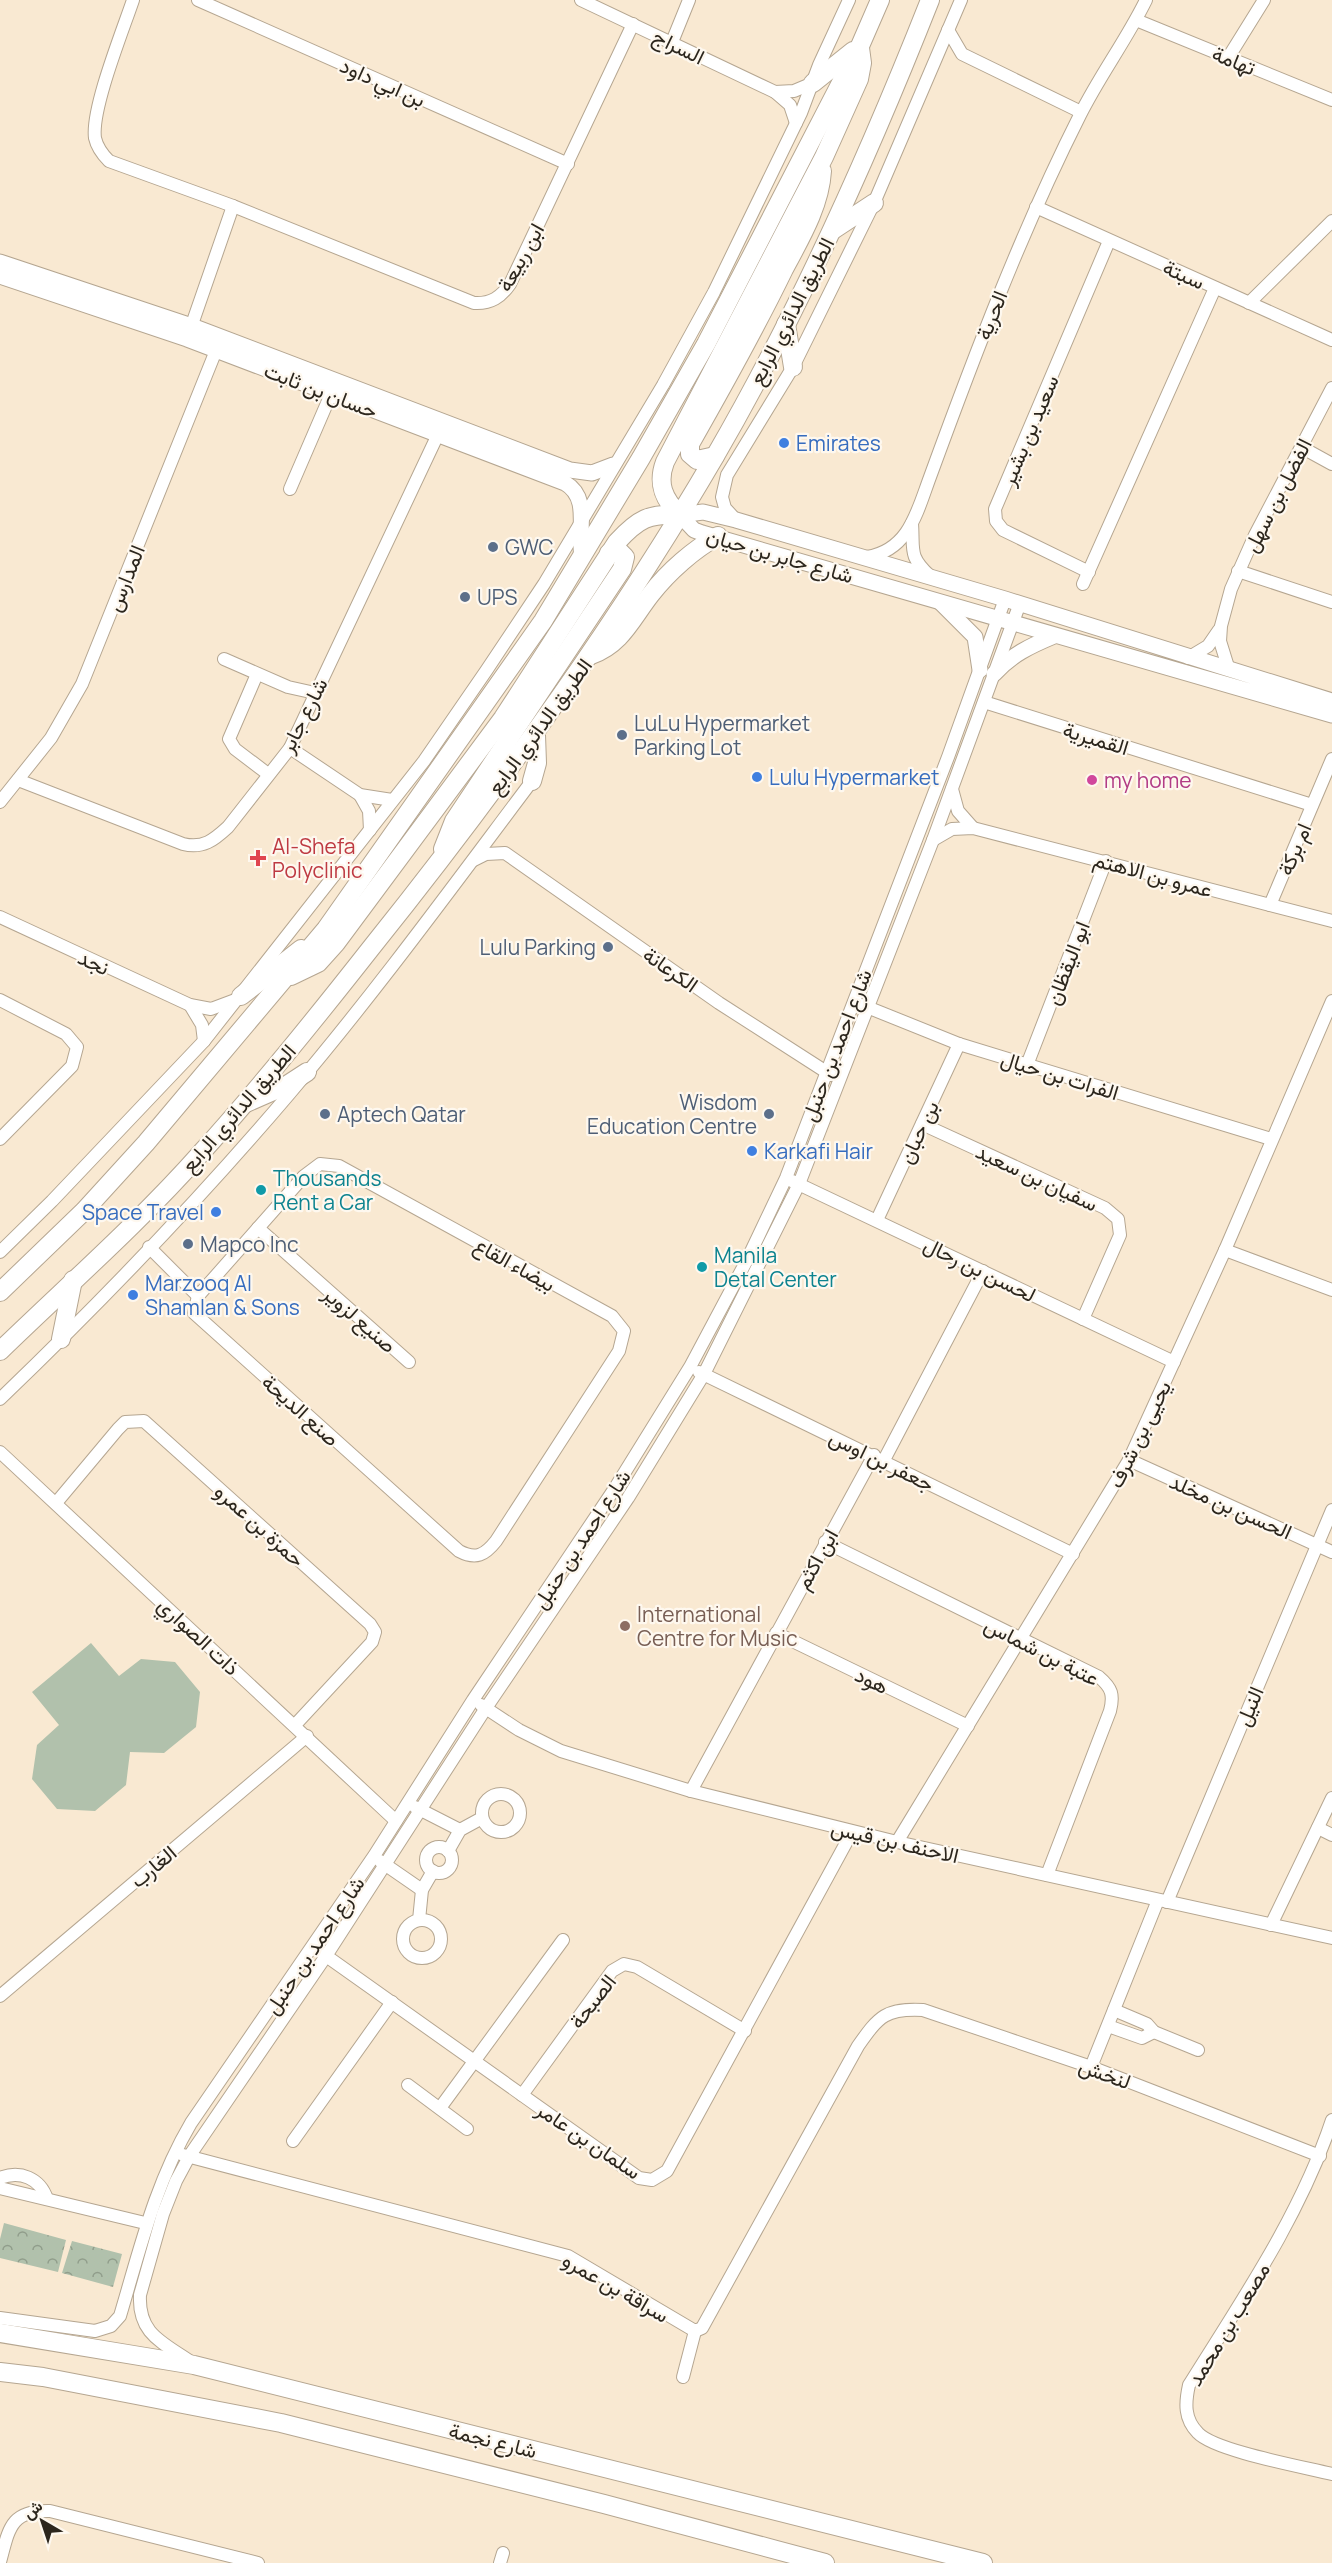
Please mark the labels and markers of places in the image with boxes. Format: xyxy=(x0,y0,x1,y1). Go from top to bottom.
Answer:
place label: Emirates xyxy=(796,429,881,457)
marker: Emirates xyxy=(777,436,791,450)
place label: GWC xyxy=(505,533,553,561)
marker: GWC xyxy=(486,540,500,554)
place label: UPS xyxy=(477,583,517,611)
marker: UPS xyxy=(458,590,472,604)
place label: LuLu Hypermarket Parking Lot xyxy=(634,709,810,761)
marker: LuLu Hypermarket Parking Lot xyxy=(615,728,629,742)
place label: Lulu Hypermarket xyxy=(769,763,939,791)
place label: my home xyxy=(1104,766,1192,794)
marker: Lulu Hypermarket xyxy=(750,770,764,784)
marker: my home xyxy=(1085,773,1099,787)
place label: Al-Shefa Polyclinic xyxy=(272,832,363,884)
marker: Al-Shefa Polyclinic xyxy=(249,849,267,867)
place label: Lulu Parking xyxy=(480,933,596,961)
marker: Lulu Parking xyxy=(601,940,615,954)
place label: Wisdom Education Centre xyxy=(587,1088,757,1140)
place label: Aptech Qatar xyxy=(337,1100,466,1128)
marker: Aptech Qatar xyxy=(318,1107,332,1121)
marker: Wisdom Education Centre xyxy=(762,1107,776,1121)
place label: Karkafi Hair xyxy=(764,1137,874,1165)
marker: Karkafi Hair xyxy=(745,1144,759,1158)
place label: Thousands Rent a Car xyxy=(273,1164,381,1216)
marker: Thousands Rent a Car xyxy=(254,1183,268,1197)
place label: Space Travel xyxy=(82,1198,204,1226)
marker: Space Travel xyxy=(209,1205,223,1219)
place label: Mapco Inc xyxy=(200,1230,299,1258)
marker: Mapco Inc xyxy=(181,1237,195,1251)
place label: Manila Detal Center xyxy=(714,1241,837,1293)
marker: Manila Detal Center xyxy=(695,1260,709,1274)
place label: Marzooq Al Shamlan & Sons xyxy=(145,1269,300,1321)
marker: Marzooq Al Shamlan & Sons xyxy=(126,1288,140,1302)
place label: International Centre for Music xyxy=(637,1600,798,1652)
marker: International Centre for Music xyxy=(618,1619,632,1633)

